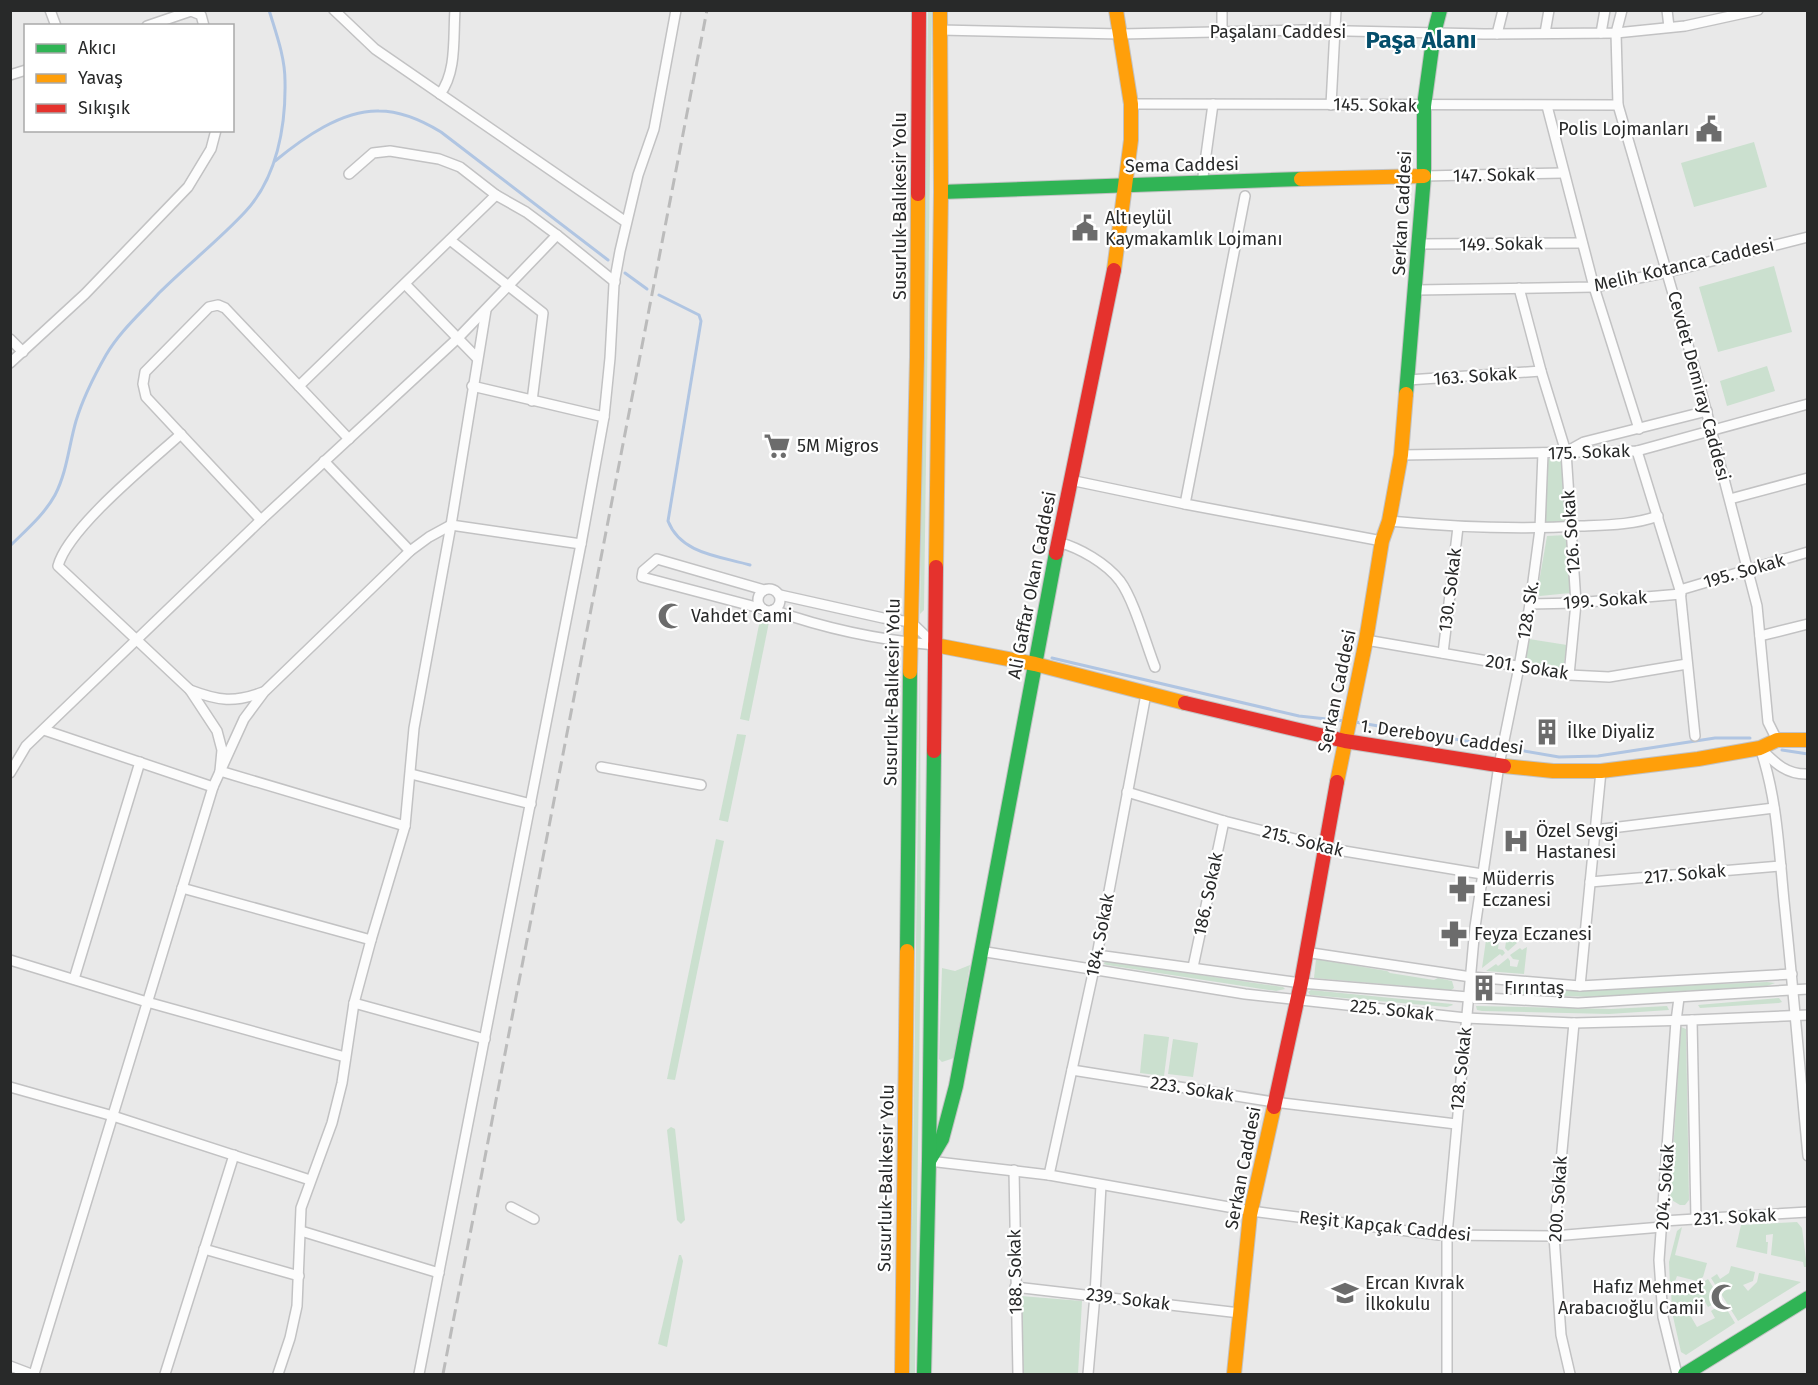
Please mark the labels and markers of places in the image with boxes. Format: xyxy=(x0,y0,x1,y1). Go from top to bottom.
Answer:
public building icon: Polis Lojmanları xyxy=(1694,114,1724,144)
place label: Polis Lojmanları xyxy=(1558,118,1689,140)
place label: Altıeylül Kaymakamlık Lojmanı xyxy=(1105,207,1282,250)
public building icon: Altıeylül Kaymakamlık Lojmanı xyxy=(1070,213,1100,243)
supermarket icon: 5M Migros xyxy=(762,431,792,461)
place label: 5M Migros xyxy=(797,435,879,457)
mosque icon: Vahdet Cami xyxy=(656,601,686,631)
place label: Vahdet Cami xyxy=(691,605,793,627)
building icon: İlke Diyaliz xyxy=(1532,717,1562,747)
place label: İlke Diyaliz xyxy=(1567,721,1654,743)
place label: Özel Sevgi Hastanesi xyxy=(1536,820,1619,863)
hospital icon: Özel Sevgi Hastanesi xyxy=(1501,826,1531,856)
place label: Müderris Eczanesi xyxy=(1482,868,1554,911)
pharmacy icon: Müderris Eczanesi xyxy=(1447,874,1477,904)
pharmacy icon: Feyza Eczanesi xyxy=(1439,919,1469,949)
place label: Feyza Eczanesi xyxy=(1474,923,1592,945)
building icon: Fırıntaş xyxy=(1469,973,1499,1003)
place label: Fırıntaş xyxy=(1504,977,1564,999)
place label: Ercan Kıvrak İlkokulu xyxy=(1365,1272,1465,1315)
place label: Hafız Mehmet Arabacıoğlu Camii xyxy=(1558,1276,1704,1319)
school or university icon: Ercan Kıvrak İlkokulu xyxy=(1330,1278,1360,1308)
mosque icon: Hafız Mehmet Arabacıoğlu Camii xyxy=(1709,1282,1739,1312)

